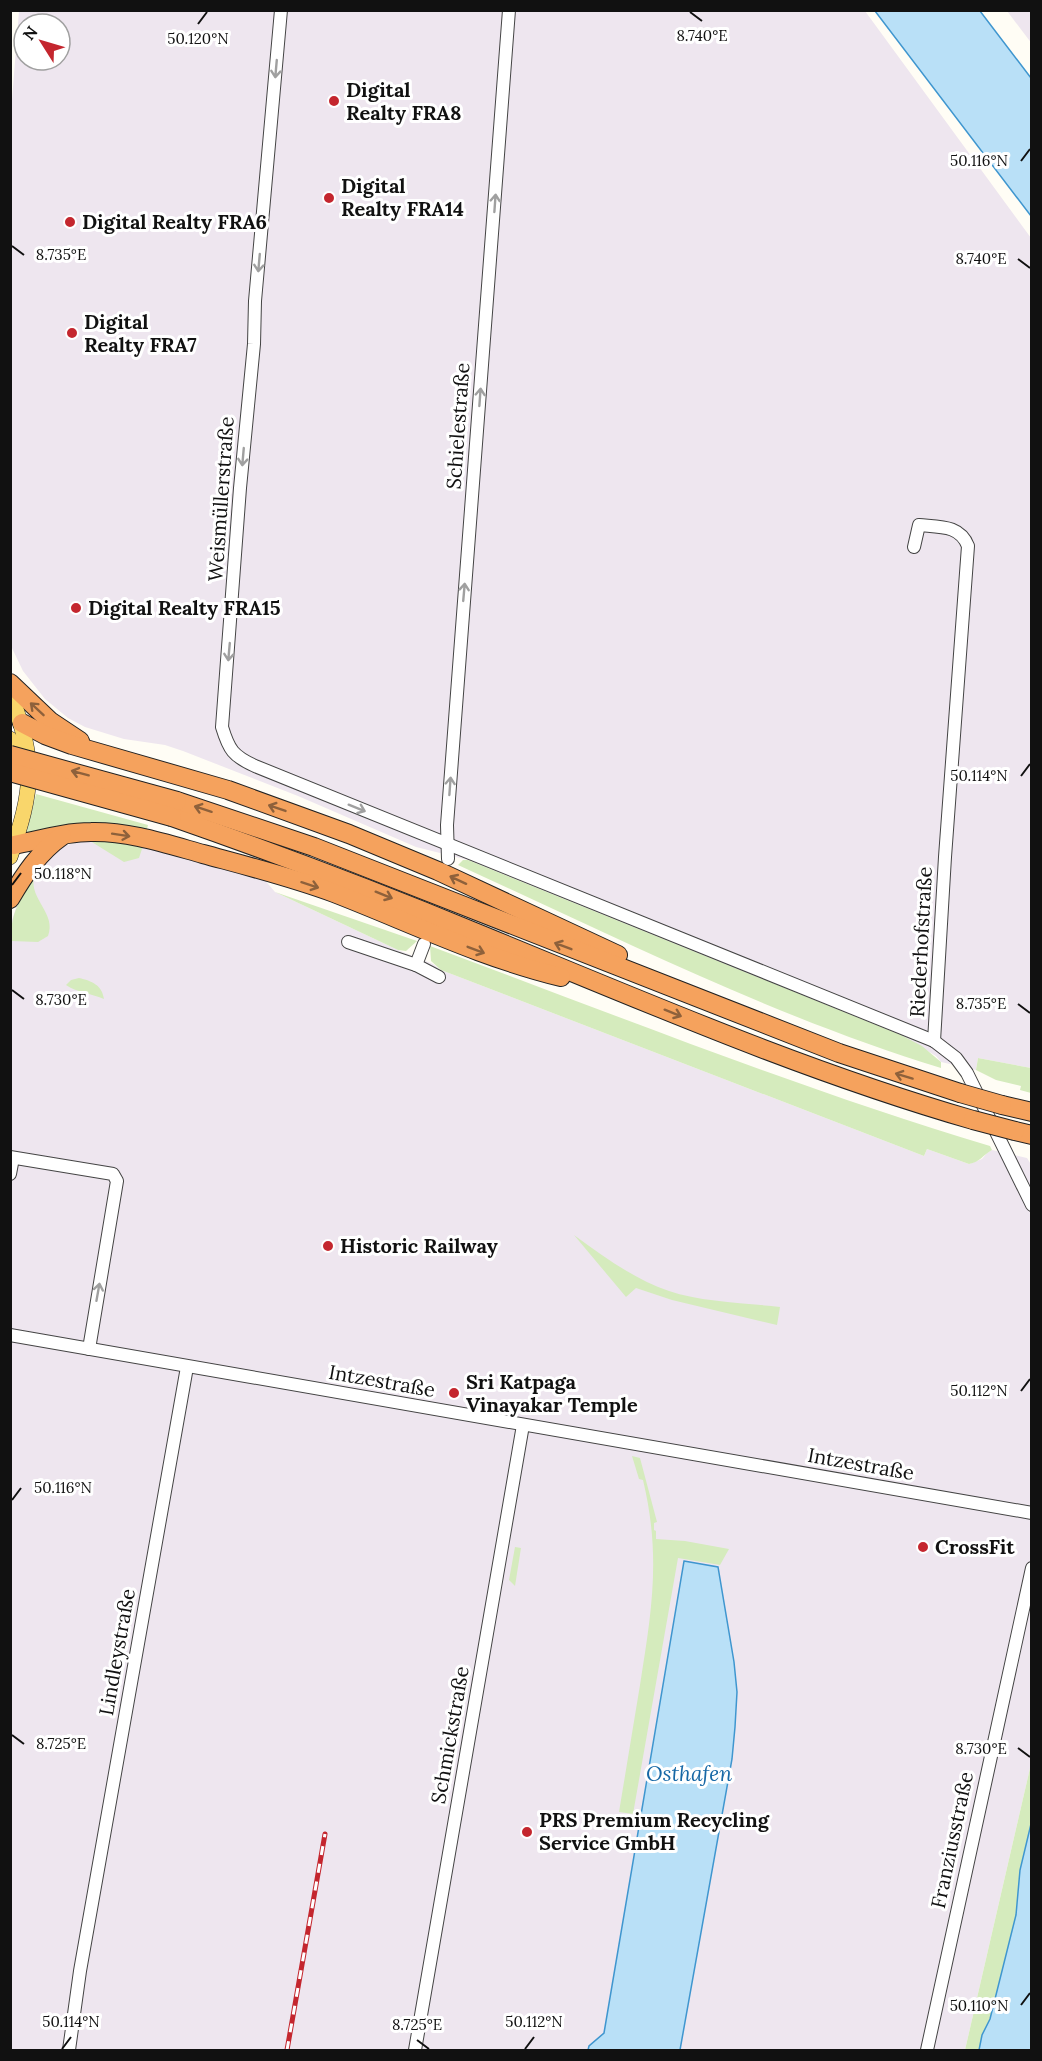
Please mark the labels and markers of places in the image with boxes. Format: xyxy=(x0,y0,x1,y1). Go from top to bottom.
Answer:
place label: Digital Realty FRA8 xyxy=(346,77,461,125)
marker: Digital Realty FRA8 xyxy=(327,94,341,108)
place label: Digital Realty FRA14 xyxy=(341,173,464,221)
marker: Digital Realty FRA14 xyxy=(322,191,336,205)
place label: Digital Realty FRA6 xyxy=(82,209,267,234)
marker: Digital Realty FRA6 xyxy=(63,215,77,229)
place label: Digital Realty FRA7 xyxy=(84,309,197,357)
marker: Digital Realty FRA7 xyxy=(65,326,79,340)
place label: Digital Realty FRA15 xyxy=(88,595,281,620)
marker: Digital Realty FRA15 xyxy=(69,601,83,615)
place label: Historic Railway xyxy=(340,1233,498,1258)
marker: Historic Railway xyxy=(321,1239,335,1253)
place label: Sri Katpaga Vinayakar Temple xyxy=(466,1369,638,1417)
marker: Sri Katpaga Vinayakar Temple xyxy=(447,1386,461,1400)
place label: CrossFit xyxy=(935,1534,1015,1559)
marker: CrossFit xyxy=(916,1540,930,1554)
place label: PRS Premium Recycling Service GmbH xyxy=(539,1807,770,1855)
marker: PRS Premium Recycling Service GmbH xyxy=(520,1825,534,1839)

